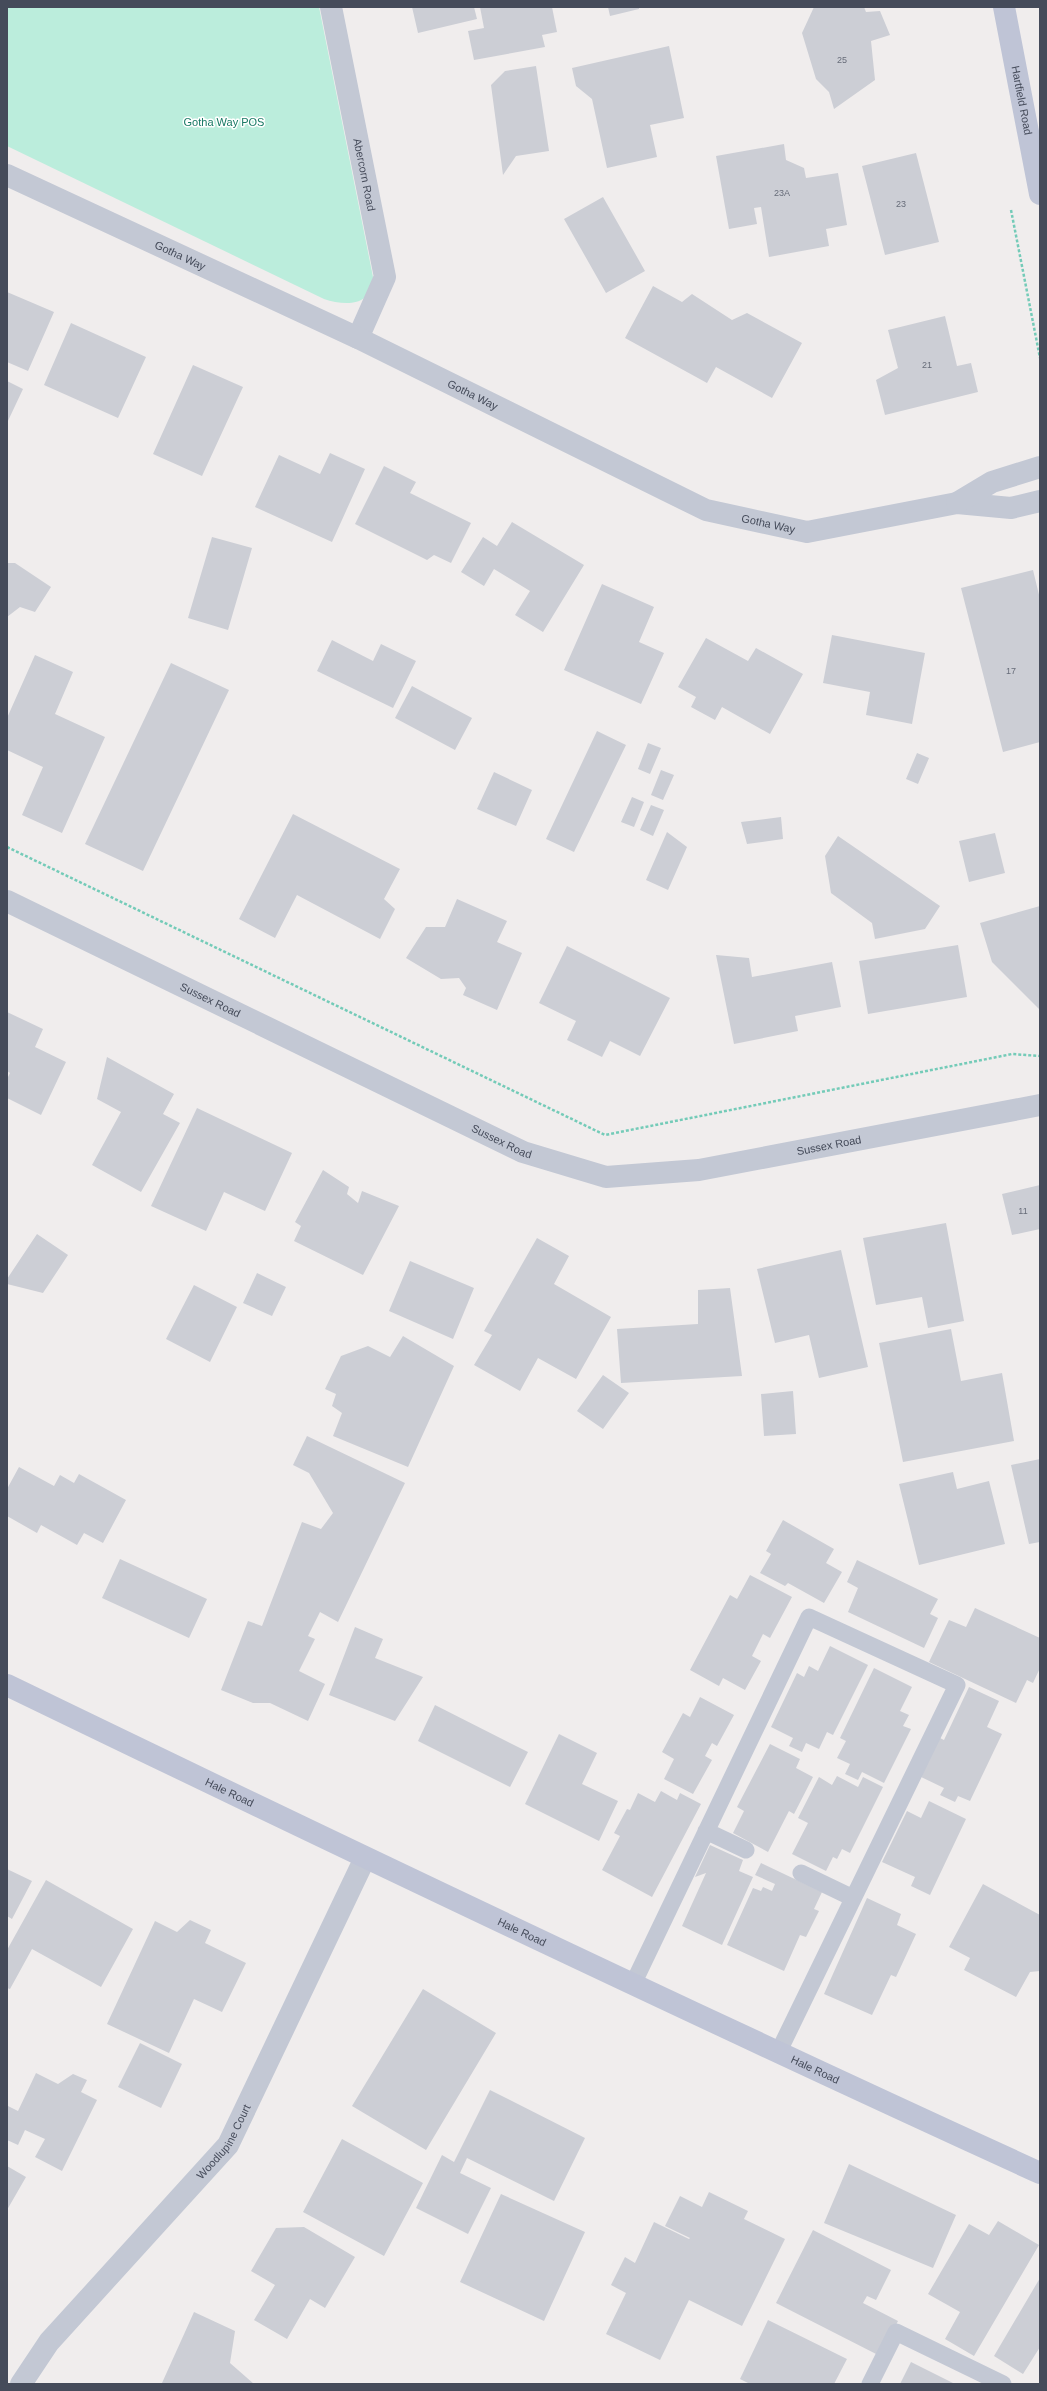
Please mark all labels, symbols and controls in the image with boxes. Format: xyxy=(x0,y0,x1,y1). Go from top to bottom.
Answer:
house number: 25 xyxy=(837,55,847,65)
street label: Hartfield Road xyxy=(1009,65,1035,136)
park label: Gotha Way POS xyxy=(184,116,264,128)
street label: Abercorn Road xyxy=(351,137,378,212)
house number: 23A xyxy=(774,188,790,198)
house number: 23 xyxy=(896,199,906,209)
street label: Gotha Way xyxy=(153,238,208,273)
house number: 21 xyxy=(922,360,932,370)
street label: Gotha Way xyxy=(446,377,500,412)
street label: Gotha Way xyxy=(740,512,797,535)
house number: 17 xyxy=(1006,666,1016,676)
street label: Sussex Road xyxy=(178,980,242,1020)
street label: Sussex Road xyxy=(470,1122,533,1160)
street label: Sussex Road xyxy=(796,1133,862,1157)
house number: 11 xyxy=(1018,1206,1028,1216)
street label: Hale Road xyxy=(203,1776,256,1809)
street label: Hale Road xyxy=(496,1915,548,1948)
street label: Hale Road xyxy=(789,2053,841,2086)
street label: Woodlupine Court xyxy=(194,2102,253,2181)

